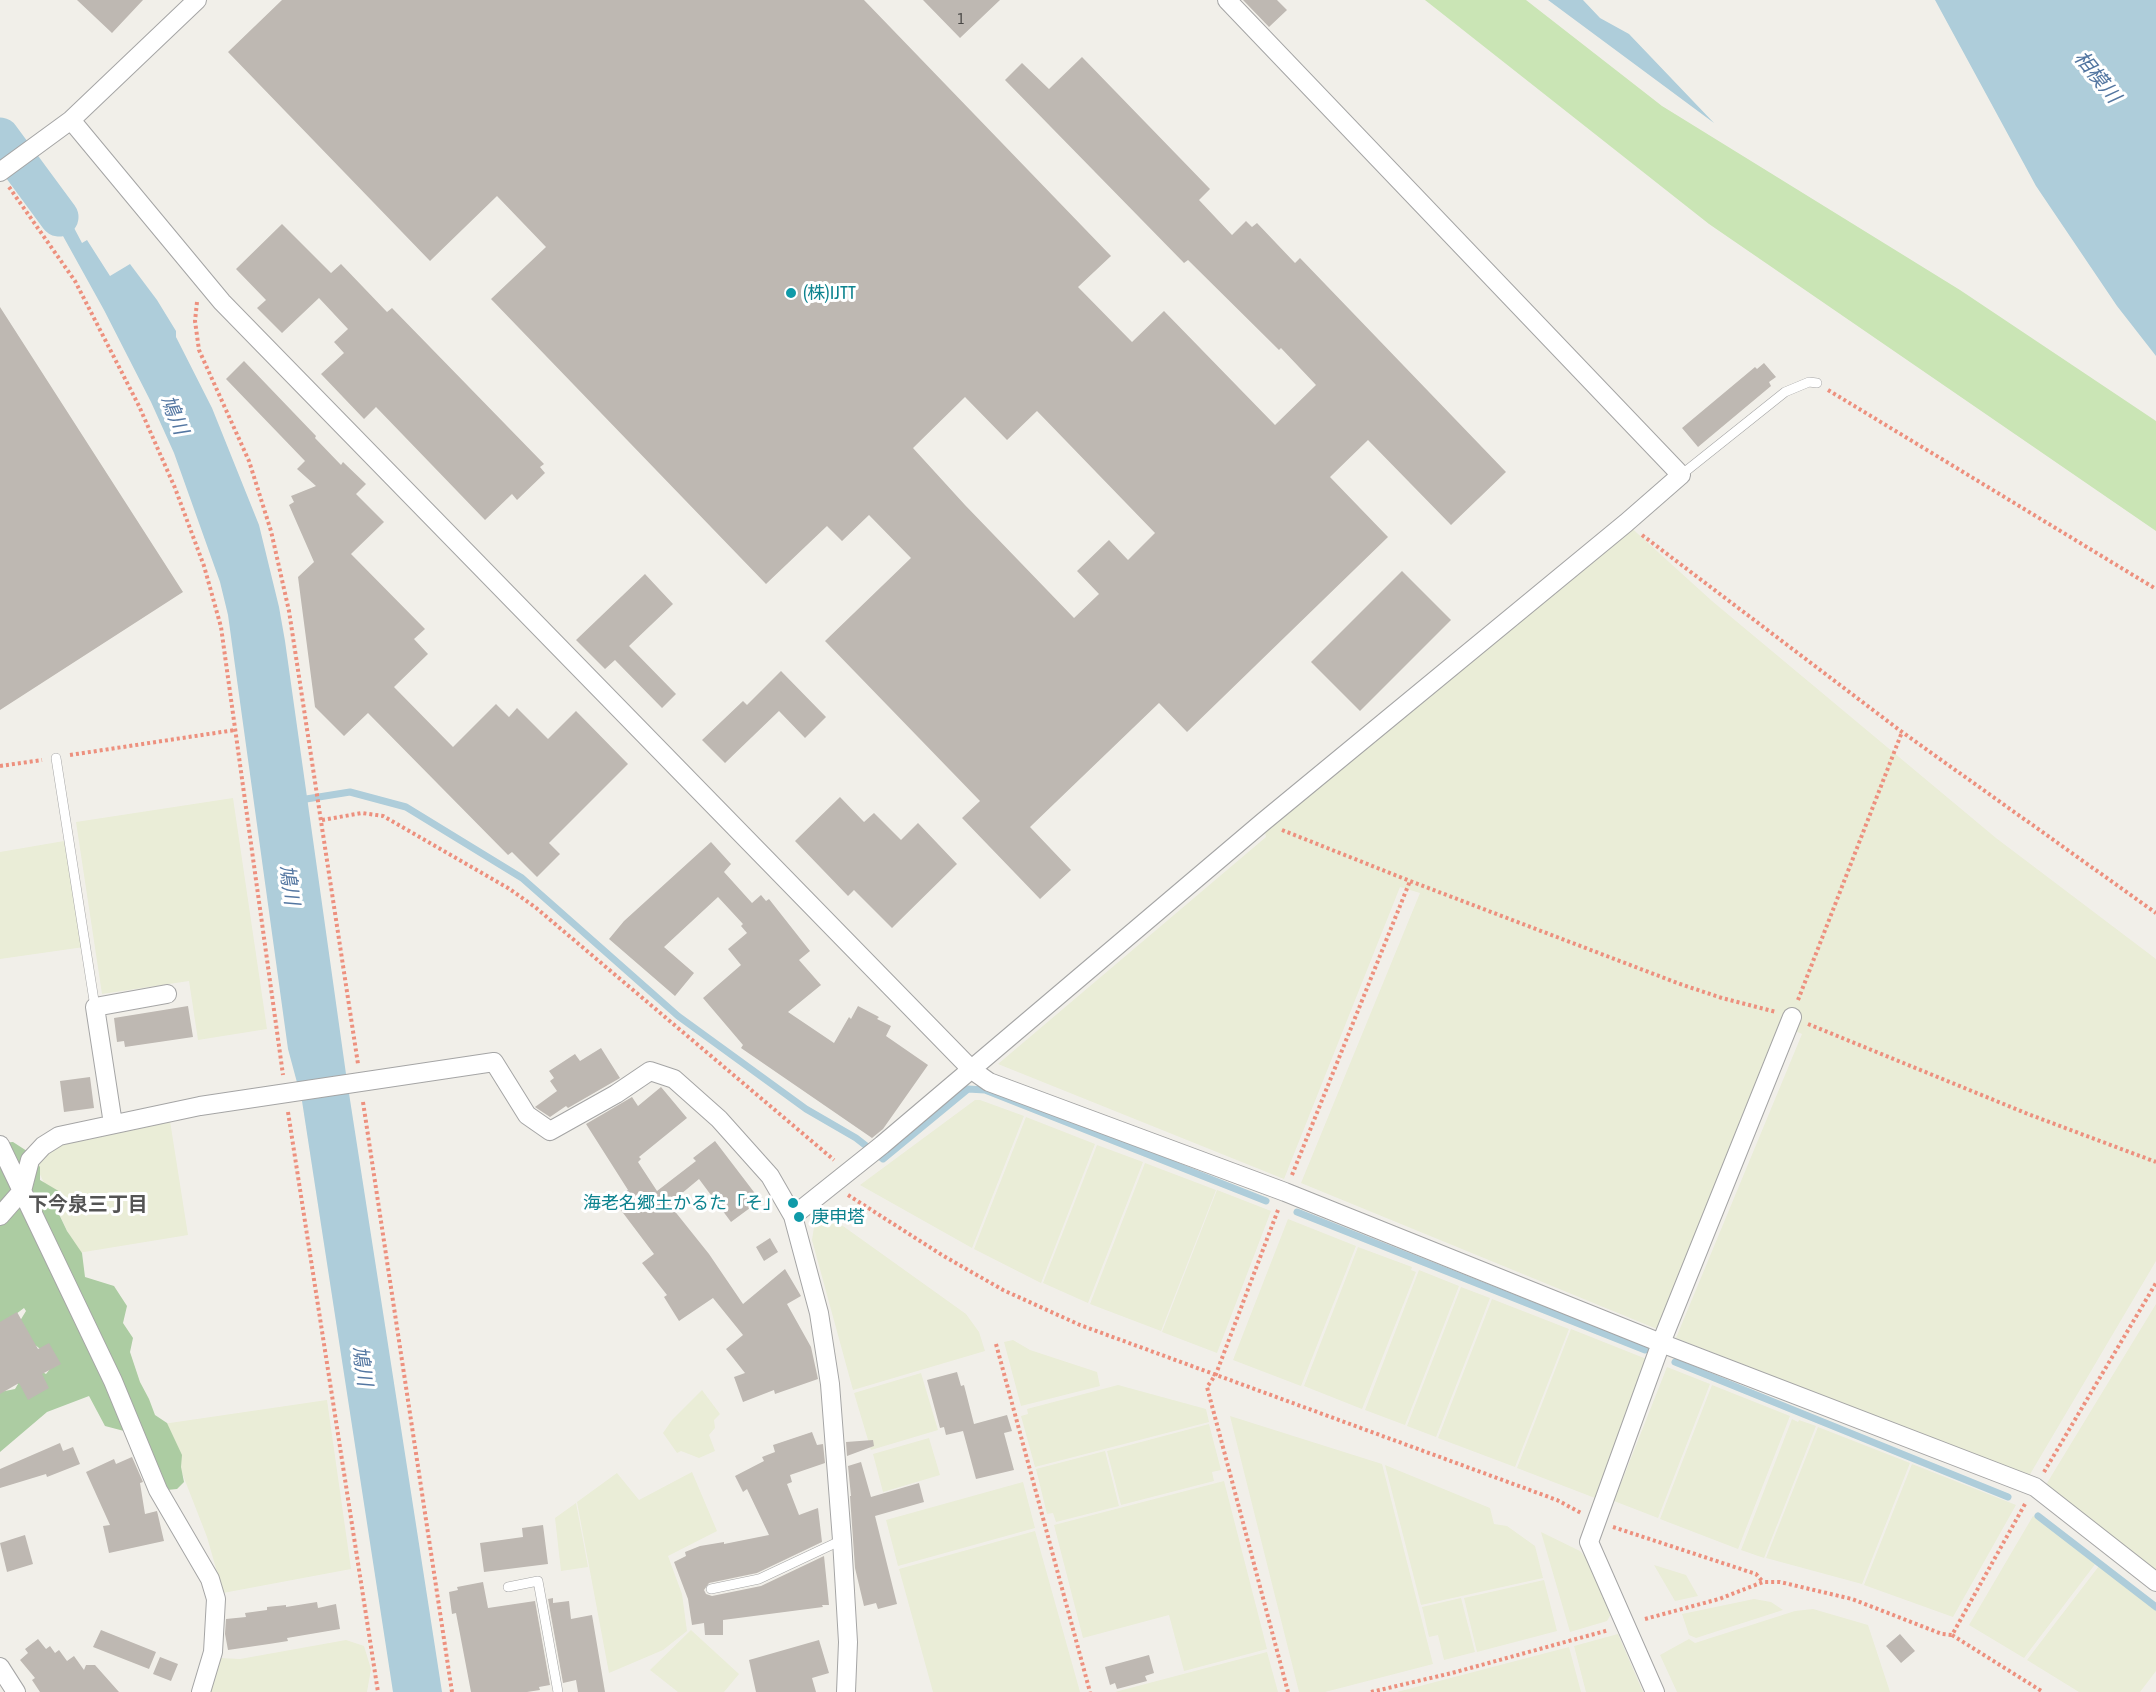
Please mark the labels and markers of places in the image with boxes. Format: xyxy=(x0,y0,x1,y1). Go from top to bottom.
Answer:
place label: (株)IJTT xyxy=(803,282,856,304)
marker: (株)IJTT xyxy=(784,286,798,300)
place label: 海老名郷土かるた「そ」 xyxy=(583,1192,781,1214)
marker: 海老名郷土かるた「そ」 xyxy=(786,1196,800,1210)
place label: 庚申塔 xyxy=(811,1206,865,1228)
marker: 庚申塔 xyxy=(792,1210,806,1224)

